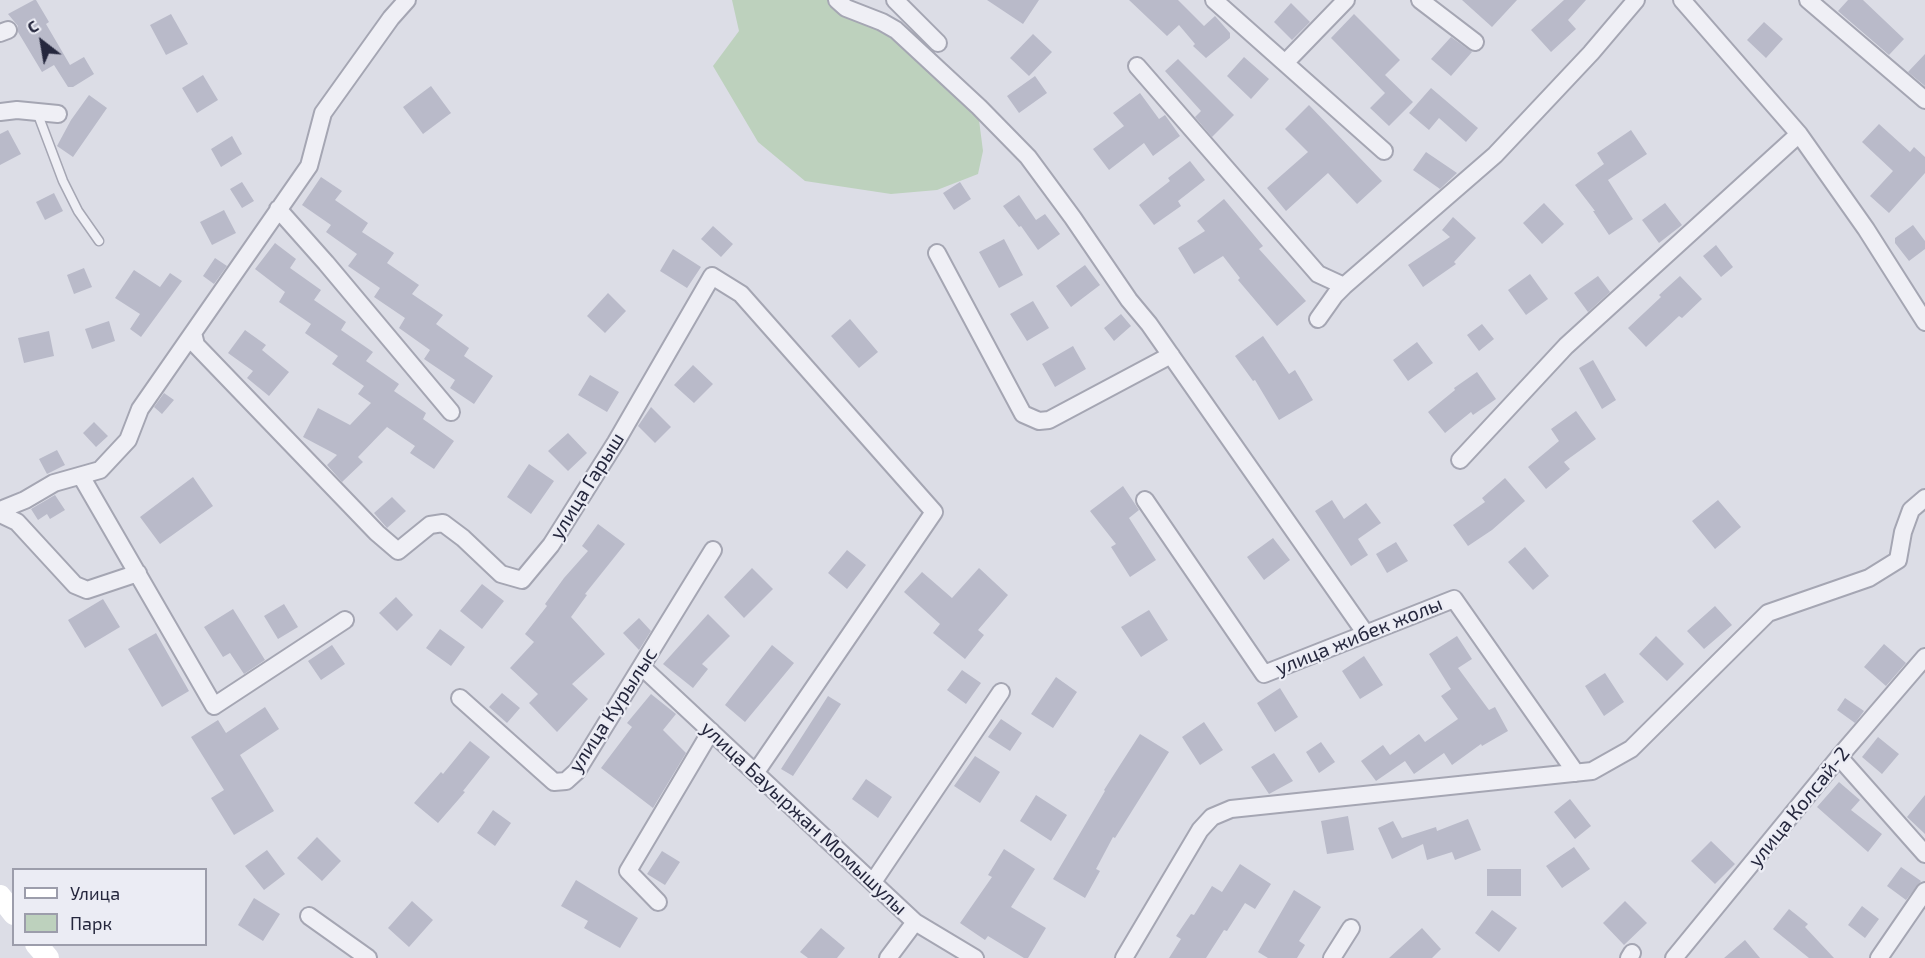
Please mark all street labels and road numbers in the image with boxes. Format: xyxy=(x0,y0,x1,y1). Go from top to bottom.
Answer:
street label: улица Гарыш xyxy=(545,428,629,544)
street label: улица жибек жолы xyxy=(1272,592,1446,680)
street label: улица Курылыс xyxy=(564,643,662,777)
street label: улица Бауыржан Момышулы xyxy=(696,716,912,920)
street label: улица Колсай-2 xyxy=(1743,742,1855,872)

